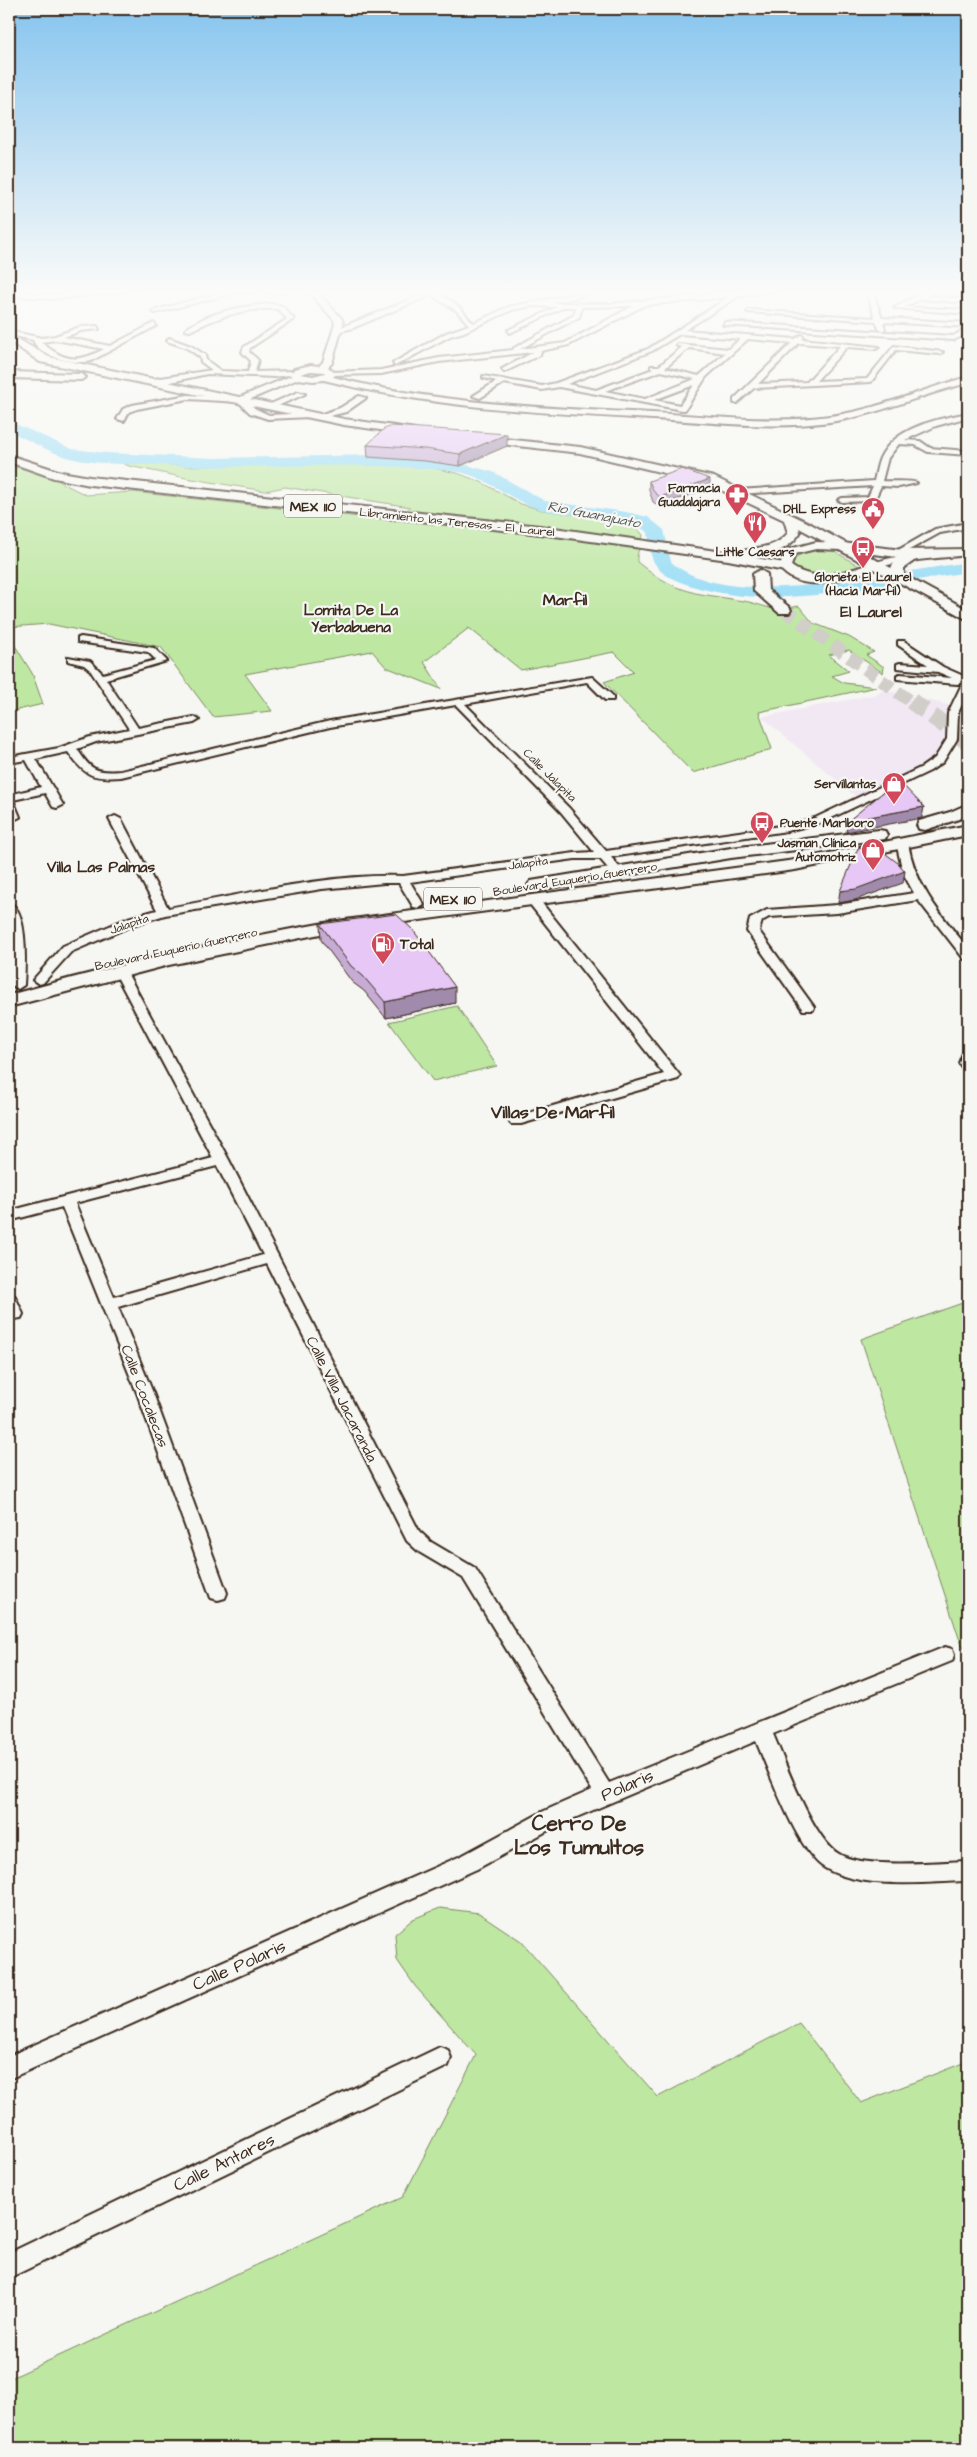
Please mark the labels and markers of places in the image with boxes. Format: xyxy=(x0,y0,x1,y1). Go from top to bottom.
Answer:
place label: Farmacia Guadalajara xyxy=(658,480,721,512)
pharmacy icon: Farmacia Guadalajara xyxy=(724,482,750,516)
public building icon: DHL Express xyxy=(860,496,886,530)
place label: DHL Express xyxy=(783,501,856,519)
restaurant icon: Little Caesars xyxy=(742,510,768,544)
bus stop icon: Glorieta El Laurel (Hacia Marfil) xyxy=(850,535,876,569)
place label: Little Caesars xyxy=(716,544,794,561)
place label: Glorieta El Laurel (Hacia Marfil) xyxy=(815,569,912,600)
shop icon: Servillantas xyxy=(881,771,907,805)
place label: Servillantas xyxy=(813,776,876,793)
bus stop icon: Puente Marlboro xyxy=(749,810,775,844)
place label: Puente Marlboro xyxy=(780,815,874,832)
place label: Jasman Clínica Automotriz xyxy=(777,835,857,866)
shop icon: Jasman Clínica Automotriz xyxy=(860,837,886,871)
fuel station icon: Total xyxy=(370,931,396,965)
place label: Total xyxy=(399,934,434,955)

